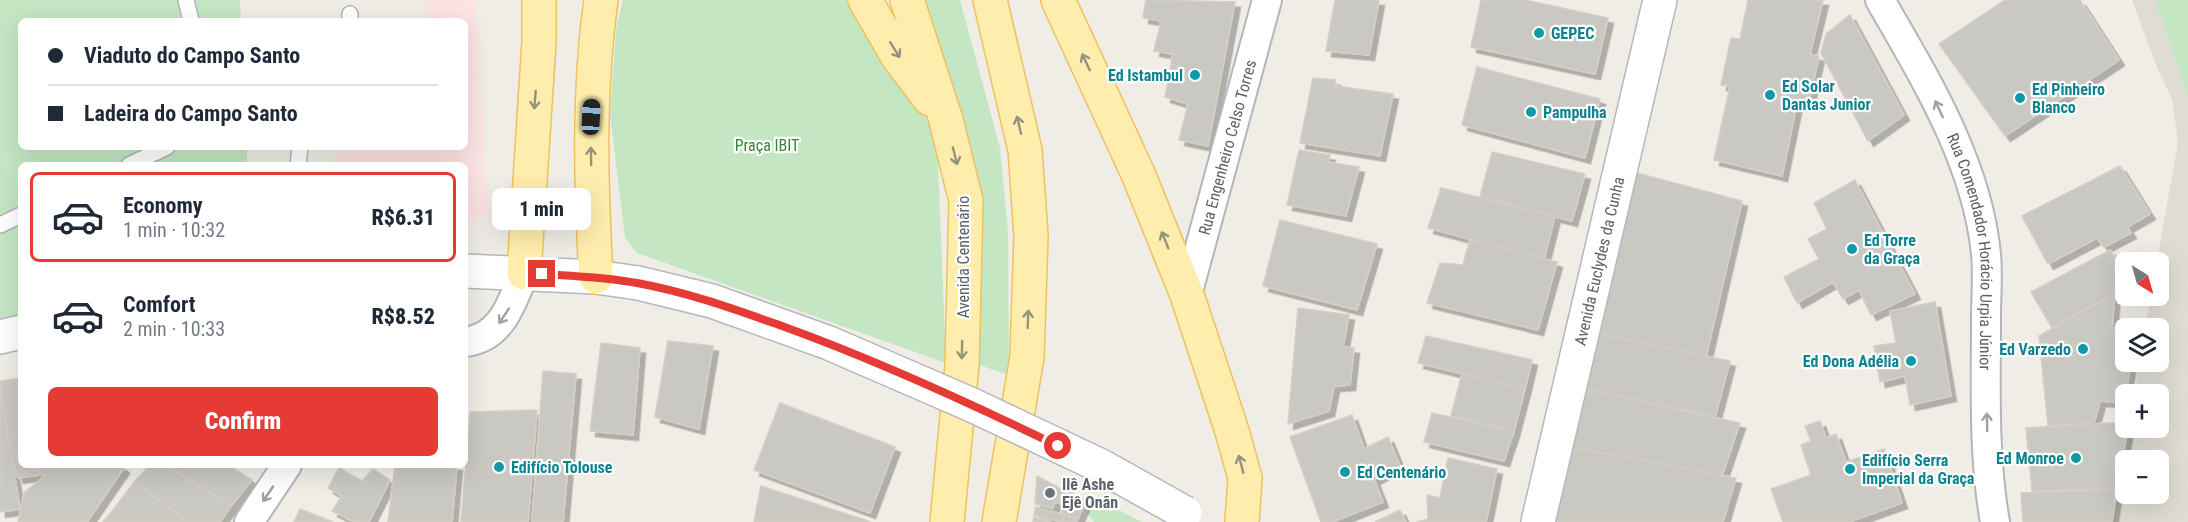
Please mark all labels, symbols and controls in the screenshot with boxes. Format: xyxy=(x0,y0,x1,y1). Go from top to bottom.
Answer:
place label: GEPEC xyxy=(1551,24,1594,43)
marker: GEPEC xyxy=(1532,26,1546,40)
one-way arrow xyxy=(889,41,901,58)
text: Viaduto do Campo Santo xyxy=(84,43,300,68)
one-way arrow xyxy=(1080,53,1092,71)
street label: Rua Engenheiro Celso Torres xyxy=(1195,58,1260,237)
place label: Ed Istambul xyxy=(1108,66,1183,85)
marker: Ed Istambul xyxy=(1188,68,1202,82)
place label: Ed Solar Dantas Junior xyxy=(1782,77,1871,114)
place label: Ed Pinheiro Blanco xyxy=(2032,80,2105,117)
marker: Ed Solar Dantas Junior xyxy=(1763,88,1777,102)
one-way arrow xyxy=(529,90,540,110)
marker: Ed Pinheiro Blanco xyxy=(2013,91,2027,105)
car xyxy=(581,99,601,135)
text: Ladeira do Campo Santo xyxy=(84,101,298,126)
one-way arrow xyxy=(1933,101,1945,119)
place label: Pampulha xyxy=(1543,103,1607,122)
marker: Pampulha xyxy=(1524,105,1538,119)
one-way arrow xyxy=(1013,116,1024,135)
street label: Rua Comendador Horácio Urpia Júnior xyxy=(1943,130,1996,371)
park label: Praça IBIT xyxy=(735,136,799,155)
one-way arrow xyxy=(585,146,597,166)
one-way arrow xyxy=(949,146,961,165)
street label: Avenida Euclydes da Cunha xyxy=(1571,175,1628,347)
callout: 1 min xyxy=(492,187,592,229)
icon: car xyxy=(51,190,105,244)
text: Economy xyxy=(123,193,203,218)
street label: Avenida Centenário xyxy=(954,196,973,318)
text: 1 min xyxy=(519,197,564,221)
text: R$6.31 xyxy=(371,205,435,230)
text: 1 min · 10:32 xyxy=(123,218,225,242)
one-way arrow xyxy=(1159,231,1170,250)
place label: Ed Torre da Graça xyxy=(1864,231,1920,268)
marker: Ed Torre da Graça xyxy=(1845,242,1859,256)
north arrow xyxy=(2115,252,2169,306)
map controls xyxy=(2115,252,2169,504)
route end xyxy=(528,260,555,287)
icon: car xyxy=(51,289,105,343)
text: Comfort xyxy=(123,292,196,317)
text: R$8.52 xyxy=(371,304,435,329)
one-way arrow xyxy=(497,308,510,325)
one-way arrow xyxy=(1023,309,1034,329)
text: 2 min · 10:33 xyxy=(123,317,225,341)
button: layers xyxy=(2115,318,2169,372)
one-way arrow xyxy=(956,339,968,359)
place label: Ed Varzedo xyxy=(1999,340,2071,359)
marker: Ed Varzedo xyxy=(2076,342,2090,356)
place label: Ed Dona Adélia xyxy=(1803,352,1899,371)
marker: Ed Dona Adélia xyxy=(1904,354,1918,368)
button: + xyxy=(2115,384,2169,438)
button: Confirm xyxy=(48,387,438,456)
one-way arrow xyxy=(1981,412,1992,432)
route start xyxy=(1044,432,1071,459)
place label: Ed Monroe xyxy=(1996,449,2064,468)
button: − xyxy=(2115,450,2169,504)
place label: Edifício Serra Imperial da Graça xyxy=(1862,451,1975,488)
marker: Ed Monroe xyxy=(2069,451,2083,465)
one-way arrow xyxy=(1235,455,1247,474)
place label: Edifício Tolouse xyxy=(511,458,613,477)
marker: Edifício Tolouse xyxy=(492,460,506,474)
marker: Edifício Serra Imperial da Graça xyxy=(1843,462,1857,476)
place label: Ed Centenário xyxy=(1357,463,1446,482)
marker: Ed Centenário xyxy=(1338,465,1352,479)
place label: Ilê Ashe Ejê Onãn xyxy=(1062,475,1118,512)
one-way arrow xyxy=(262,485,274,501)
marker: Ilê Ashe Ejê Onãn xyxy=(1043,486,1057,500)

